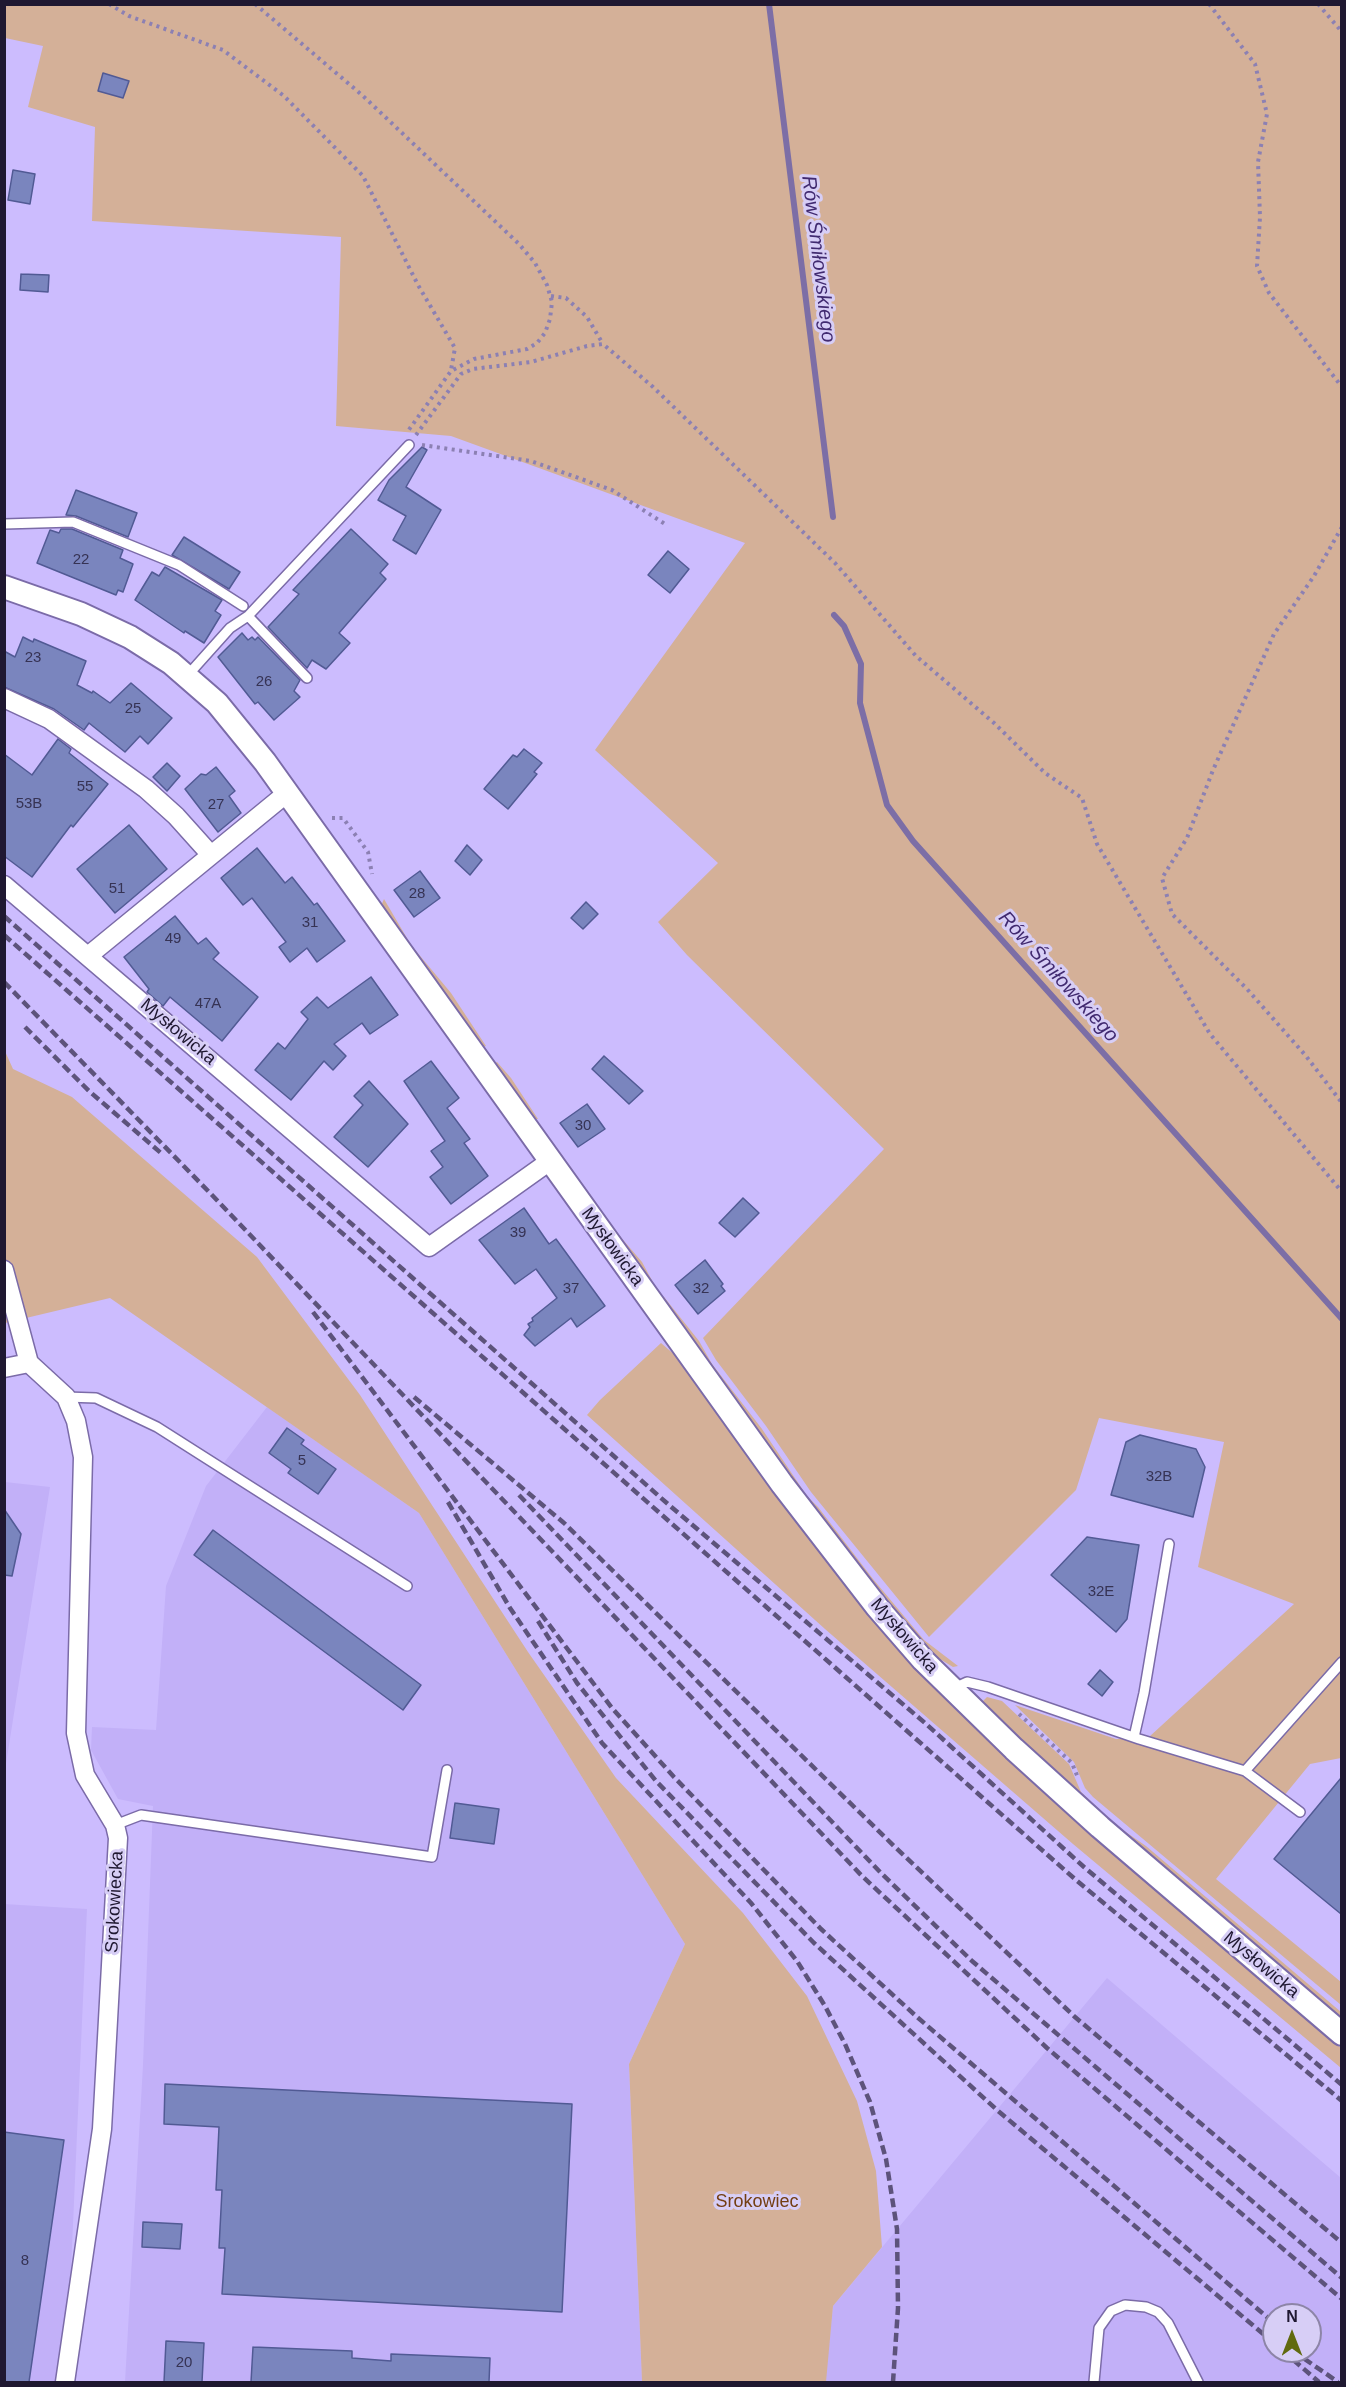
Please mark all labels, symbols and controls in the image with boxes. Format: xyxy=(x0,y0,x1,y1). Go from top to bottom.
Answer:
water label: Rów Śmiłowskiego xyxy=(796,174,840,344)
house number: 22 xyxy=(73,551,89,569)
house number: 23 xyxy=(25,649,41,667)
house number: 26 xyxy=(256,673,272,691)
house number: 25 xyxy=(125,700,141,718)
house number: 55 xyxy=(77,778,93,796)
house number: 53B xyxy=(16,795,42,813)
house number: 27 xyxy=(208,796,224,814)
house number: 51 xyxy=(109,880,125,898)
house number: 28 xyxy=(409,885,425,903)
water label: Rów Śmiłowskiego xyxy=(993,907,1123,1047)
house number: 31 xyxy=(302,914,318,932)
house number: 49 xyxy=(165,930,181,948)
street label: Mysłowicka xyxy=(136,994,220,1070)
house number: 47A xyxy=(195,995,221,1013)
house number: 30 xyxy=(575,1117,591,1135)
street label: Mysłowicka xyxy=(576,1203,648,1291)
house number: 39 xyxy=(510,1224,526,1242)
house number: 37 xyxy=(563,1280,579,1298)
house number: 32 xyxy=(693,1280,709,1298)
house number: 5 xyxy=(298,1452,306,1470)
house number: 32B xyxy=(1146,1468,1172,1486)
house number: 32E xyxy=(1088,1583,1114,1601)
street label: Mysłowicka xyxy=(866,1594,942,1678)
street label: Srokowiecka xyxy=(102,1850,128,1954)
street label: Mysłowicka xyxy=(1219,1927,1303,2003)
park label: Srokowiec xyxy=(715,2191,799,2213)
house number: 8 xyxy=(21,2252,29,2270)
north arrow xyxy=(1262,2303,1322,2363)
text: N xyxy=(1286,2308,1298,2325)
house number: 20 xyxy=(176,2354,192,2372)

